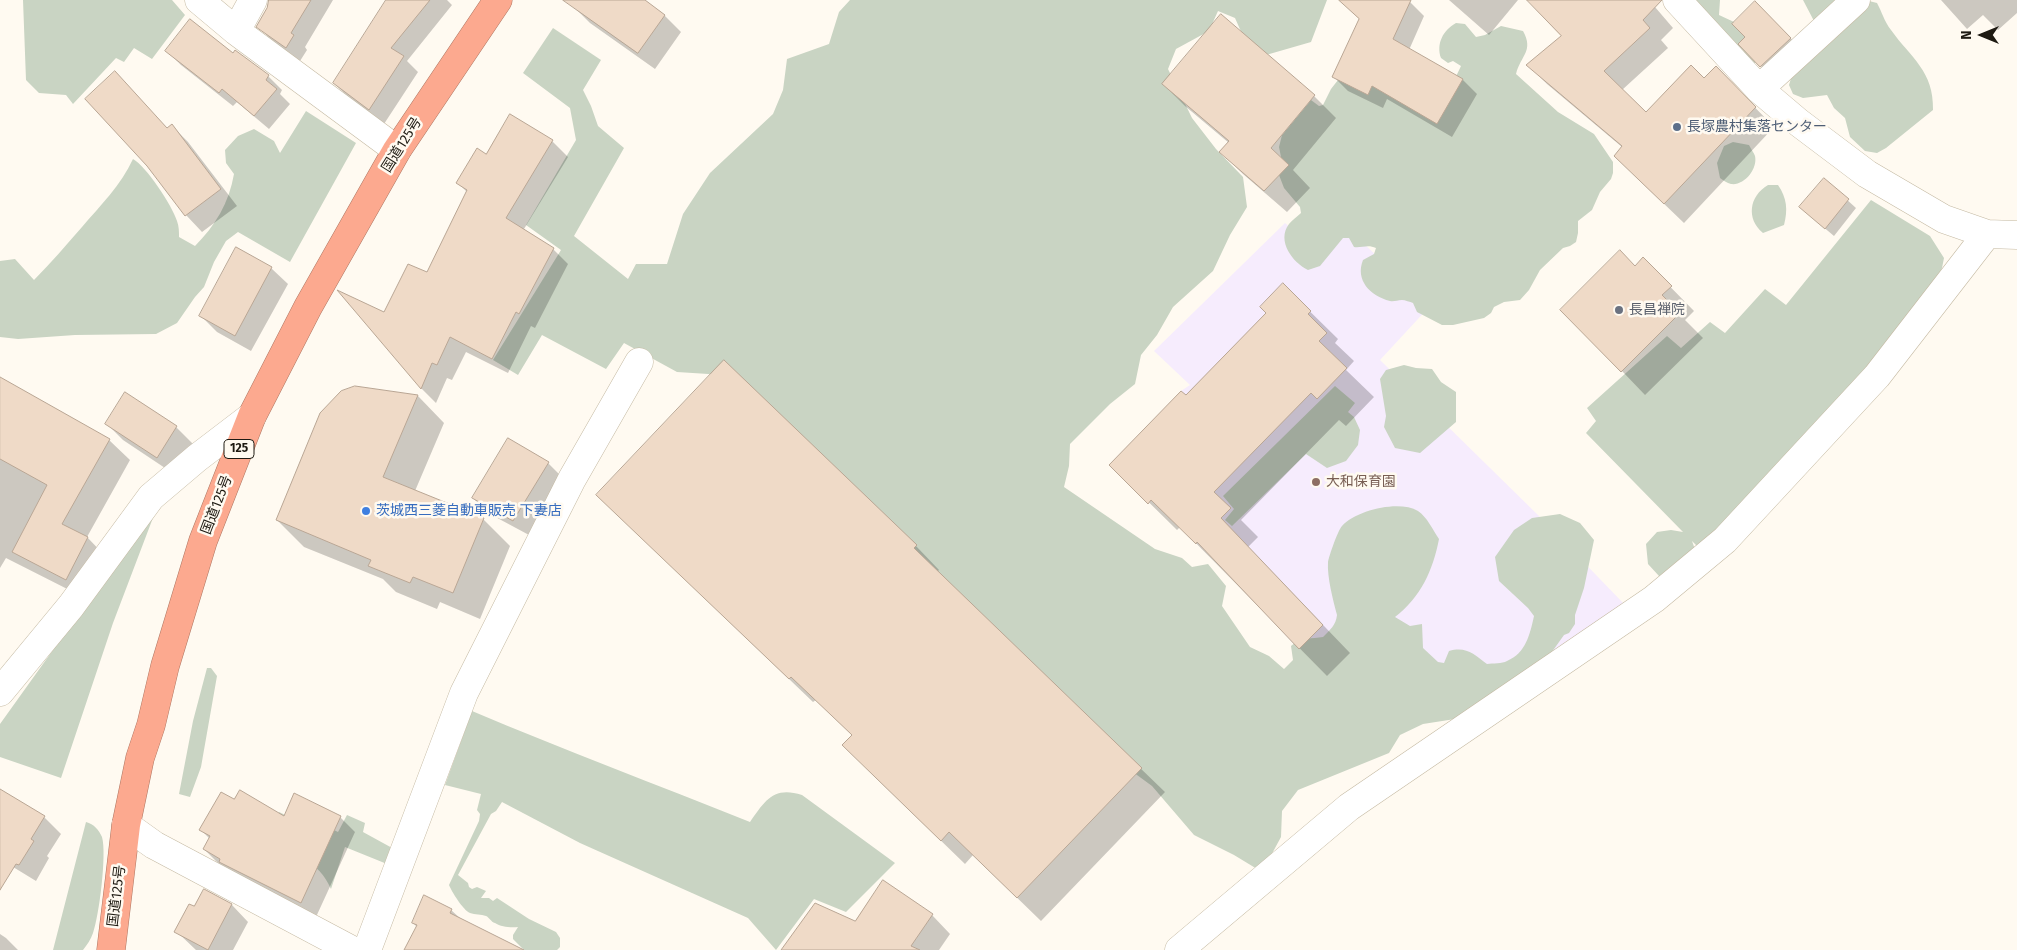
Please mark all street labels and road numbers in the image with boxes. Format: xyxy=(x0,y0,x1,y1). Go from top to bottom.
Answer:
street label: 国道125号 xyxy=(378,114,426,176)
road number: 125 xyxy=(224,439,254,458)
street label: 国道125号 xyxy=(198,473,236,537)
street label: 国道125号 xyxy=(105,864,129,928)

